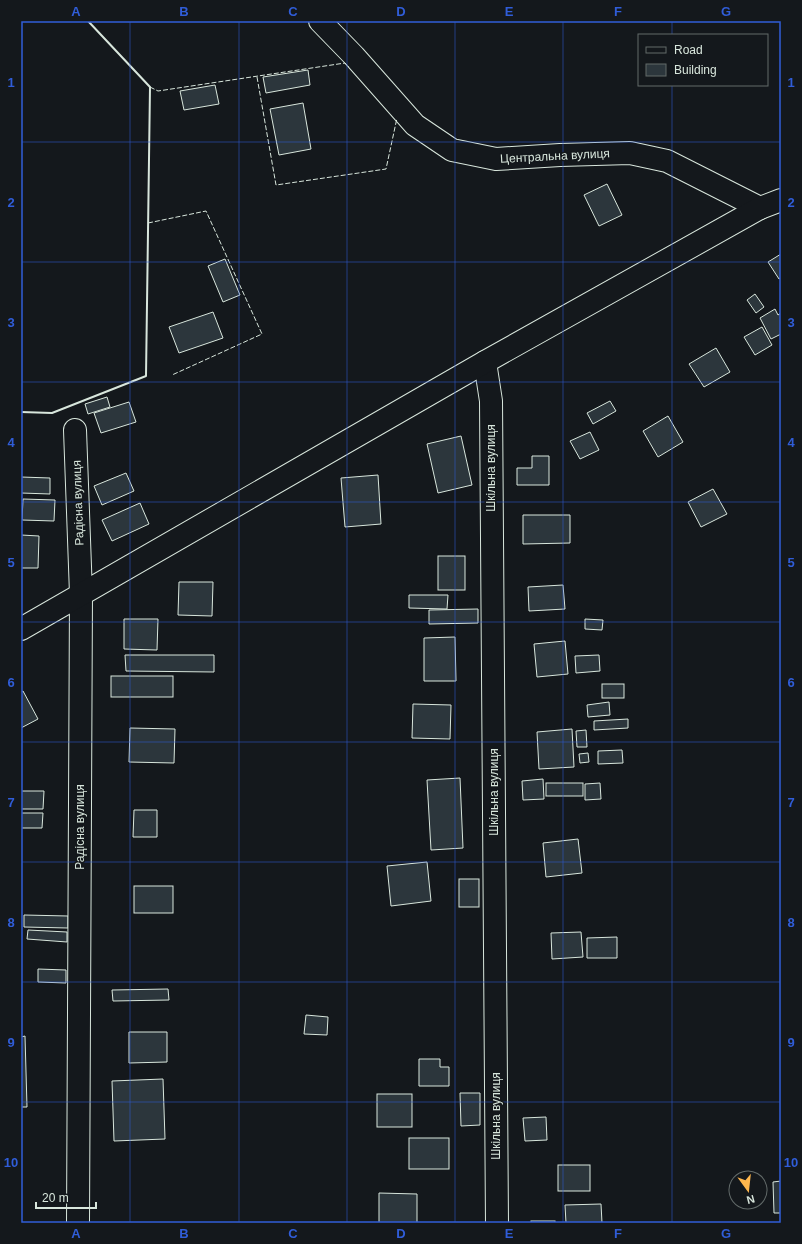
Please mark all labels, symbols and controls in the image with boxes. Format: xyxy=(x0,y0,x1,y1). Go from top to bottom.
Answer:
text: A xyxy=(71,4,81,19)
text: B xyxy=(179,4,189,19)
text: C xyxy=(288,4,298,19)
text: D xyxy=(396,4,406,19)
text: E xyxy=(505,4,514,19)
text: F xyxy=(614,4,622,19)
text: G xyxy=(721,4,731,19)
legend xyxy=(638,34,768,86)
text: Road xyxy=(674,43,703,57)
text: Building xyxy=(674,63,717,77)
text: 1 xyxy=(7,75,15,90)
text: 1 xyxy=(787,75,795,90)
street label: Центральна вулиця xyxy=(500,146,610,166)
text: 2 xyxy=(7,195,15,210)
text: 2 xyxy=(787,195,795,210)
text: 3 xyxy=(7,315,15,330)
text: 3 xyxy=(787,315,795,330)
street label: Шкільна вулиця xyxy=(484,424,498,512)
text: 4 xyxy=(7,435,15,450)
text: 4 xyxy=(787,435,795,450)
street label: Радісна вулиця xyxy=(70,460,86,546)
text: 5 xyxy=(7,555,15,570)
text: 5 xyxy=(787,555,795,570)
text: 6 xyxy=(7,675,15,690)
text: 6 xyxy=(787,675,795,690)
street label: Шкільна вулиця xyxy=(487,748,501,836)
street label: Радісна вулиця xyxy=(73,784,87,870)
text: 7 xyxy=(7,795,15,810)
text: 7 xyxy=(787,795,795,810)
text: 8 xyxy=(7,915,15,930)
text: 8 xyxy=(787,915,795,930)
text: 9 xyxy=(7,1035,15,1050)
text: 9 xyxy=(787,1035,795,1050)
street label: Шкільна вулиця xyxy=(489,1072,503,1160)
text: 10 xyxy=(4,1155,18,1170)
text: 10 xyxy=(784,1155,798,1170)
north arrow xyxy=(728,1170,768,1210)
scale bar xyxy=(36,1184,96,1210)
text: 20 m xyxy=(42,1191,69,1205)
text: N xyxy=(745,1193,756,1206)
text: A xyxy=(71,1226,81,1241)
text: B xyxy=(179,1226,189,1241)
text: C xyxy=(288,1226,298,1241)
text: D xyxy=(396,1226,406,1241)
text: E xyxy=(505,1226,514,1241)
text: F xyxy=(614,1226,622,1241)
text: G xyxy=(721,1226,731,1241)

